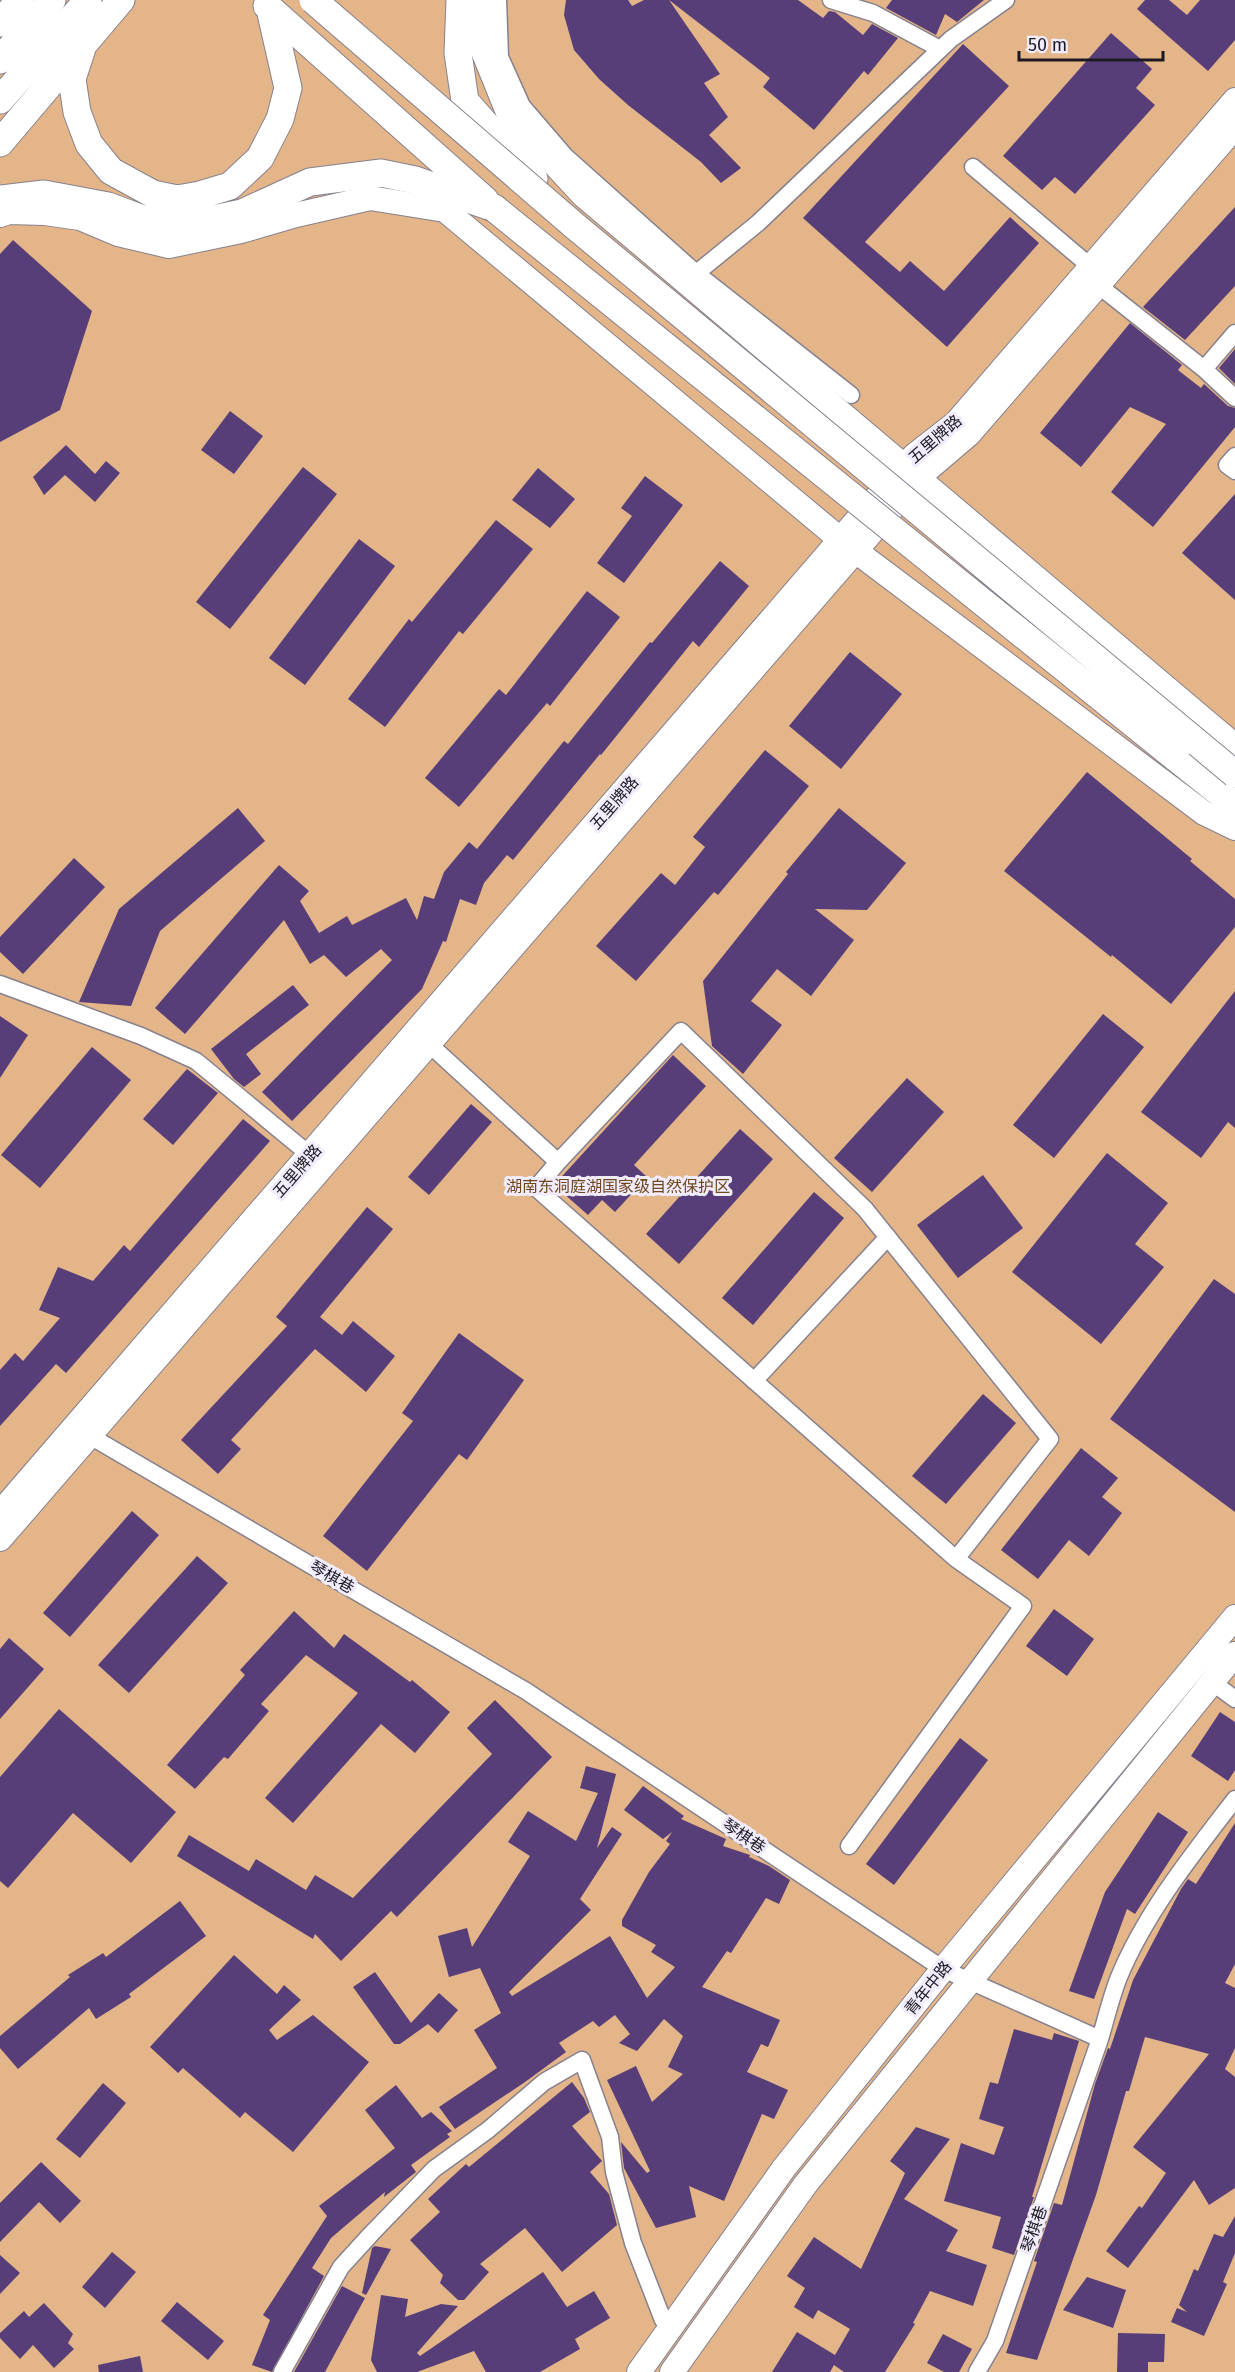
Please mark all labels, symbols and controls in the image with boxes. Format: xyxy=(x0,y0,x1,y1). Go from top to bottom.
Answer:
scale bar xyxy=(1019,24,1163,62)
text: 50 m xyxy=(1028,34,1067,56)
street label: 五里牌路 xyxy=(905,411,965,467)
street label: 五里牌路 xyxy=(586,773,642,833)
street label: 五里牌路 xyxy=(269,1141,325,1201)
park label: 湖南东洞庭湖国家级自然保护区 xyxy=(506,1177,730,1196)
street label: 琴棋巷 xyxy=(306,1557,358,1597)
street label: 琴棋巷 xyxy=(719,1815,769,1857)
street label: 青年中路 xyxy=(900,1957,956,2019)
street label: 琴棋巷 xyxy=(1017,2203,1051,2255)

